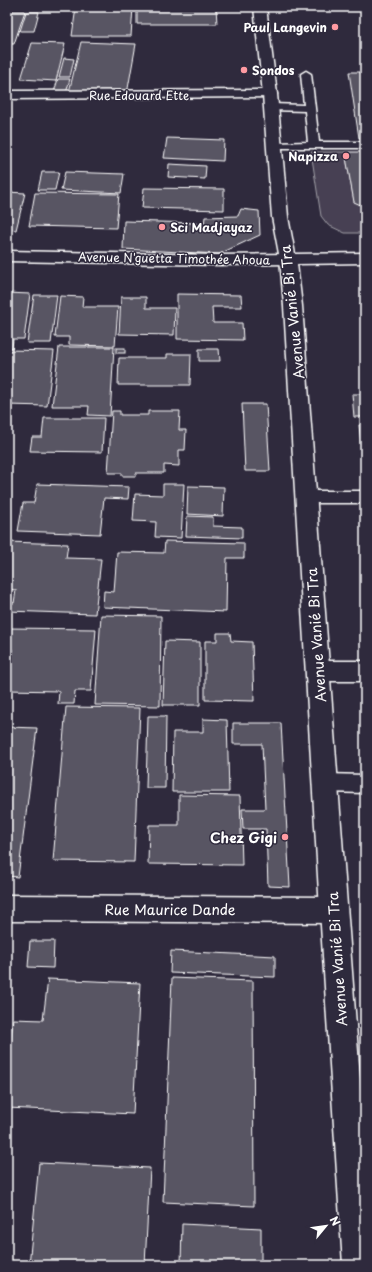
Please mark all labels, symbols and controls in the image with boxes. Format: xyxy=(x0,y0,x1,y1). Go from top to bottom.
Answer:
place label: Paul Langevin xyxy=(243,18,327,36)
marker: Paul Langevin xyxy=(330,22,340,32)
place label: Sondos xyxy=(252,61,295,79)
marker: Sondos xyxy=(239,65,249,75)
street label: Rue Edouard Ette xyxy=(89,86,189,104)
place label: Napizza xyxy=(288,147,338,165)
marker: Napizza xyxy=(341,151,351,161)
place label: Sci Madjayaz xyxy=(170,218,252,236)
marker: Sci Madjayaz xyxy=(157,222,167,232)
street label: Avenue Vanié Bi Tra xyxy=(274,243,309,380)
street label: Avenue N'guetta Timothée Ahoua xyxy=(78,247,271,269)
street label: Avenue Vanié Bi Tra xyxy=(301,567,331,703)
place label: Chez Gigi xyxy=(210,827,277,848)
marker: Chez Gigi xyxy=(280,832,290,842)
street label: Avenue Vanié Bi Tra xyxy=(322,891,352,1027)
street label: Rue Maurice Dande xyxy=(105,899,236,920)
north arrow xyxy=(306,1206,346,1246)
text: N xyxy=(326,1213,345,1229)

